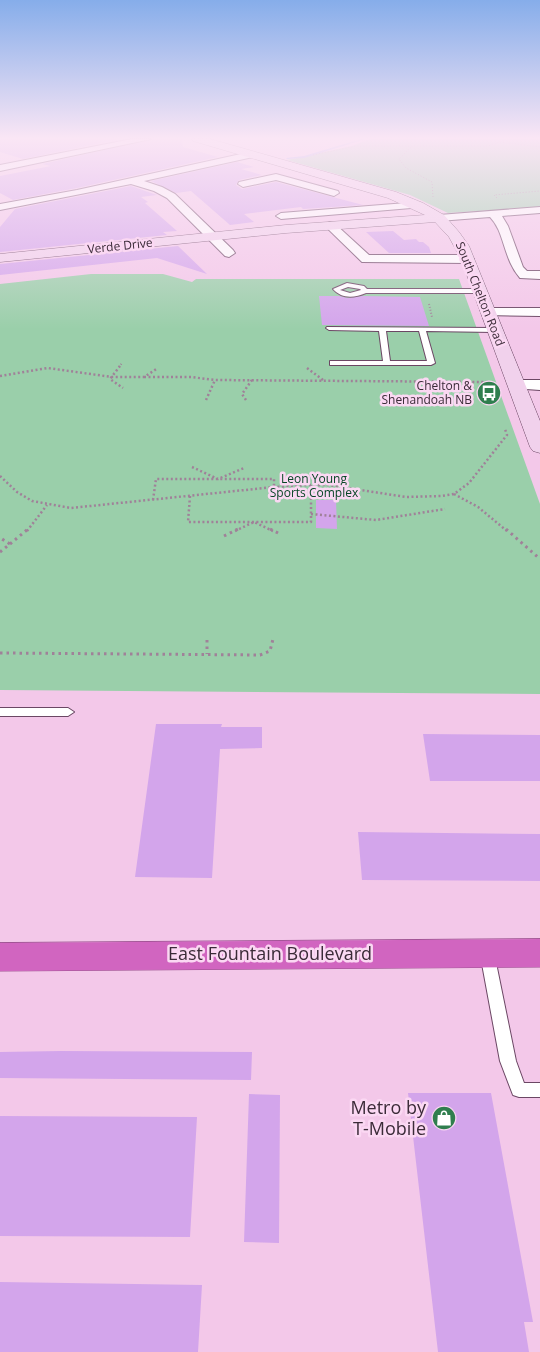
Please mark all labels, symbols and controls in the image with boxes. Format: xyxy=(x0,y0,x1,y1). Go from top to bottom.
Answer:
street label: Verde Drive xyxy=(87,234,154,257)
street label: South Chelton Road xyxy=(452,239,509,349)
place label: Chelton & Shenandoah NB xyxy=(381,377,472,408)
bus stop icon: Chelton & Shenandoah NB xyxy=(476,380,502,406)
park label: Leon Young Sports Complex xyxy=(270,470,359,501)
street label: East Fountain Boulevard xyxy=(168,941,372,965)
place label: Metro by T-Mobile xyxy=(350,1095,427,1140)
shop icon: Metro by T-Mobile xyxy=(431,1105,457,1131)

